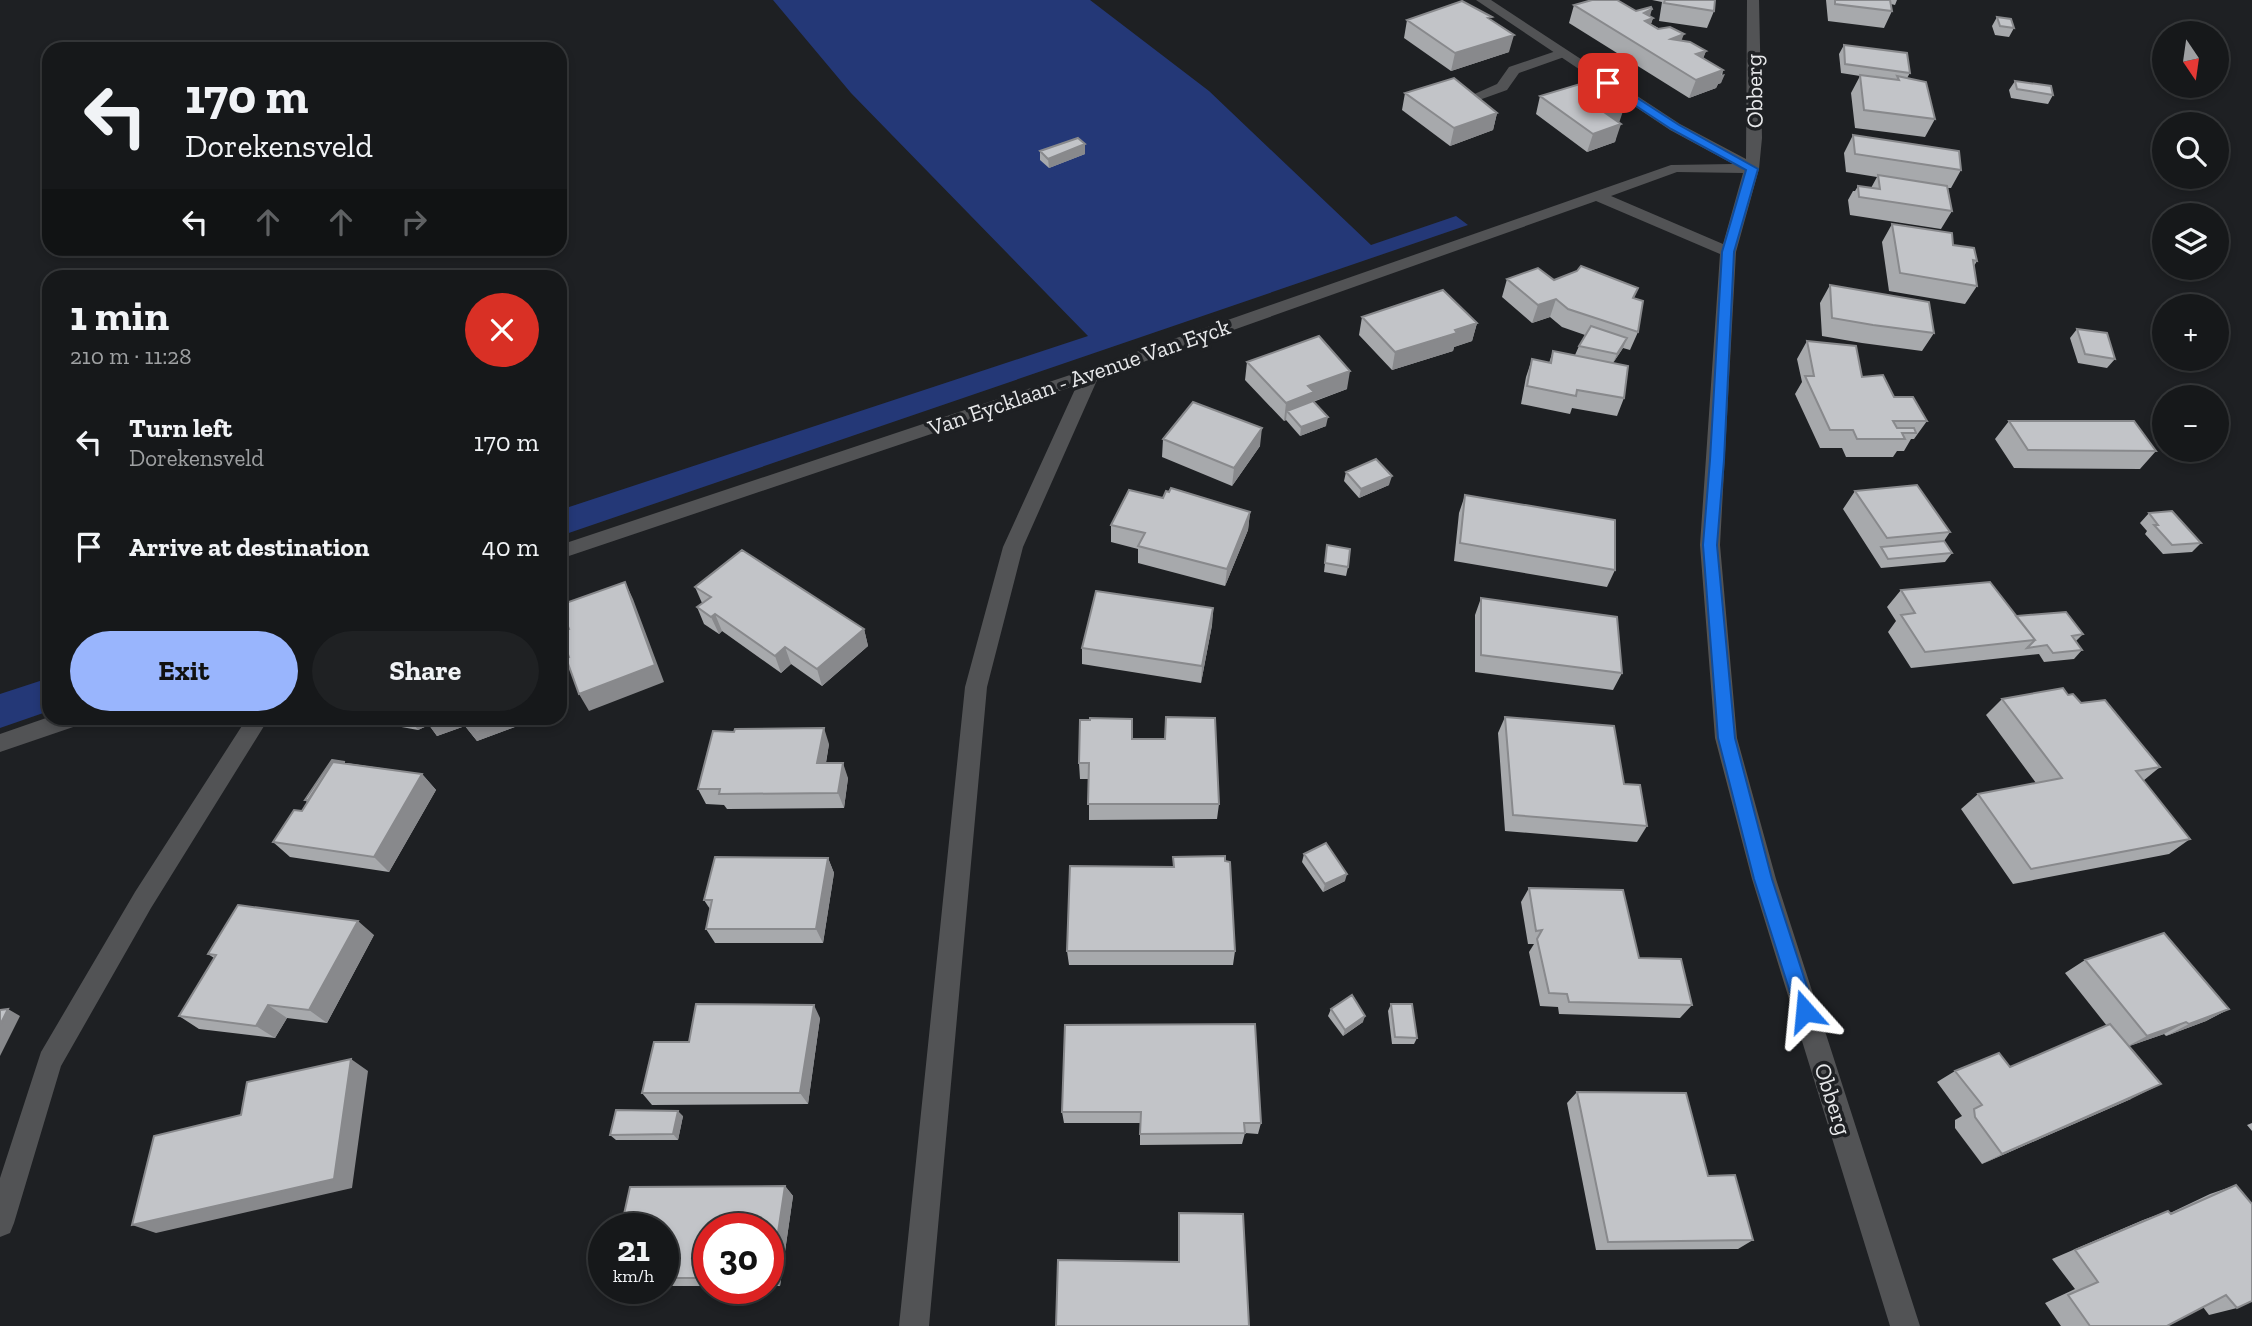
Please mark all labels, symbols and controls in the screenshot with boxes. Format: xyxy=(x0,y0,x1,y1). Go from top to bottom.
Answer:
north arrow xyxy=(2152,21,2230,98)
map controls xyxy=(2152,21,2229,462)
pin xyxy=(1578,53,1638,113)
street label: Obberg xyxy=(1739,53,1769,128)
icon: arrive xyxy=(1589,64,1627,102)
text: 170 m xyxy=(185,67,308,126)
icon: left xyxy=(70,70,161,161)
button: search xyxy=(2152,112,2229,189)
text: Dorekensveld xyxy=(185,127,373,165)
icon: left xyxy=(176,203,214,241)
icon: ahead xyxy=(249,203,287,241)
icon: ahead xyxy=(322,203,360,241)
icon: right xyxy=(395,203,433,241)
button: layers xyxy=(2152,203,2229,280)
text: 1 min xyxy=(70,290,169,341)
button: close xyxy=(465,293,539,367)
button: + xyxy=(2152,294,2229,371)
street label: Van Eycklaan - Avenue Van Eyck xyxy=(923,312,1234,442)
text: 210 m · 11:28 xyxy=(70,342,192,370)
button: − xyxy=(2152,385,2229,462)
text: Turn left xyxy=(129,412,232,444)
icon: left xyxy=(70,423,108,461)
text: 170 m xyxy=(474,426,539,458)
text: Dorekensveld xyxy=(129,444,264,472)
icon: arrive xyxy=(70,528,108,566)
text: Arrive at destination xyxy=(129,531,369,563)
text: 40 m xyxy=(482,531,539,563)
button: Exit xyxy=(70,631,298,711)
button: Share xyxy=(312,631,539,711)
position arrow xyxy=(1768,974,1842,1048)
street label: Obberg xyxy=(1808,1059,1858,1139)
speed limit sign: 30 xyxy=(693,1213,784,1304)
text: 21 xyxy=(617,1228,650,1270)
text: km/h xyxy=(613,1265,654,1287)

